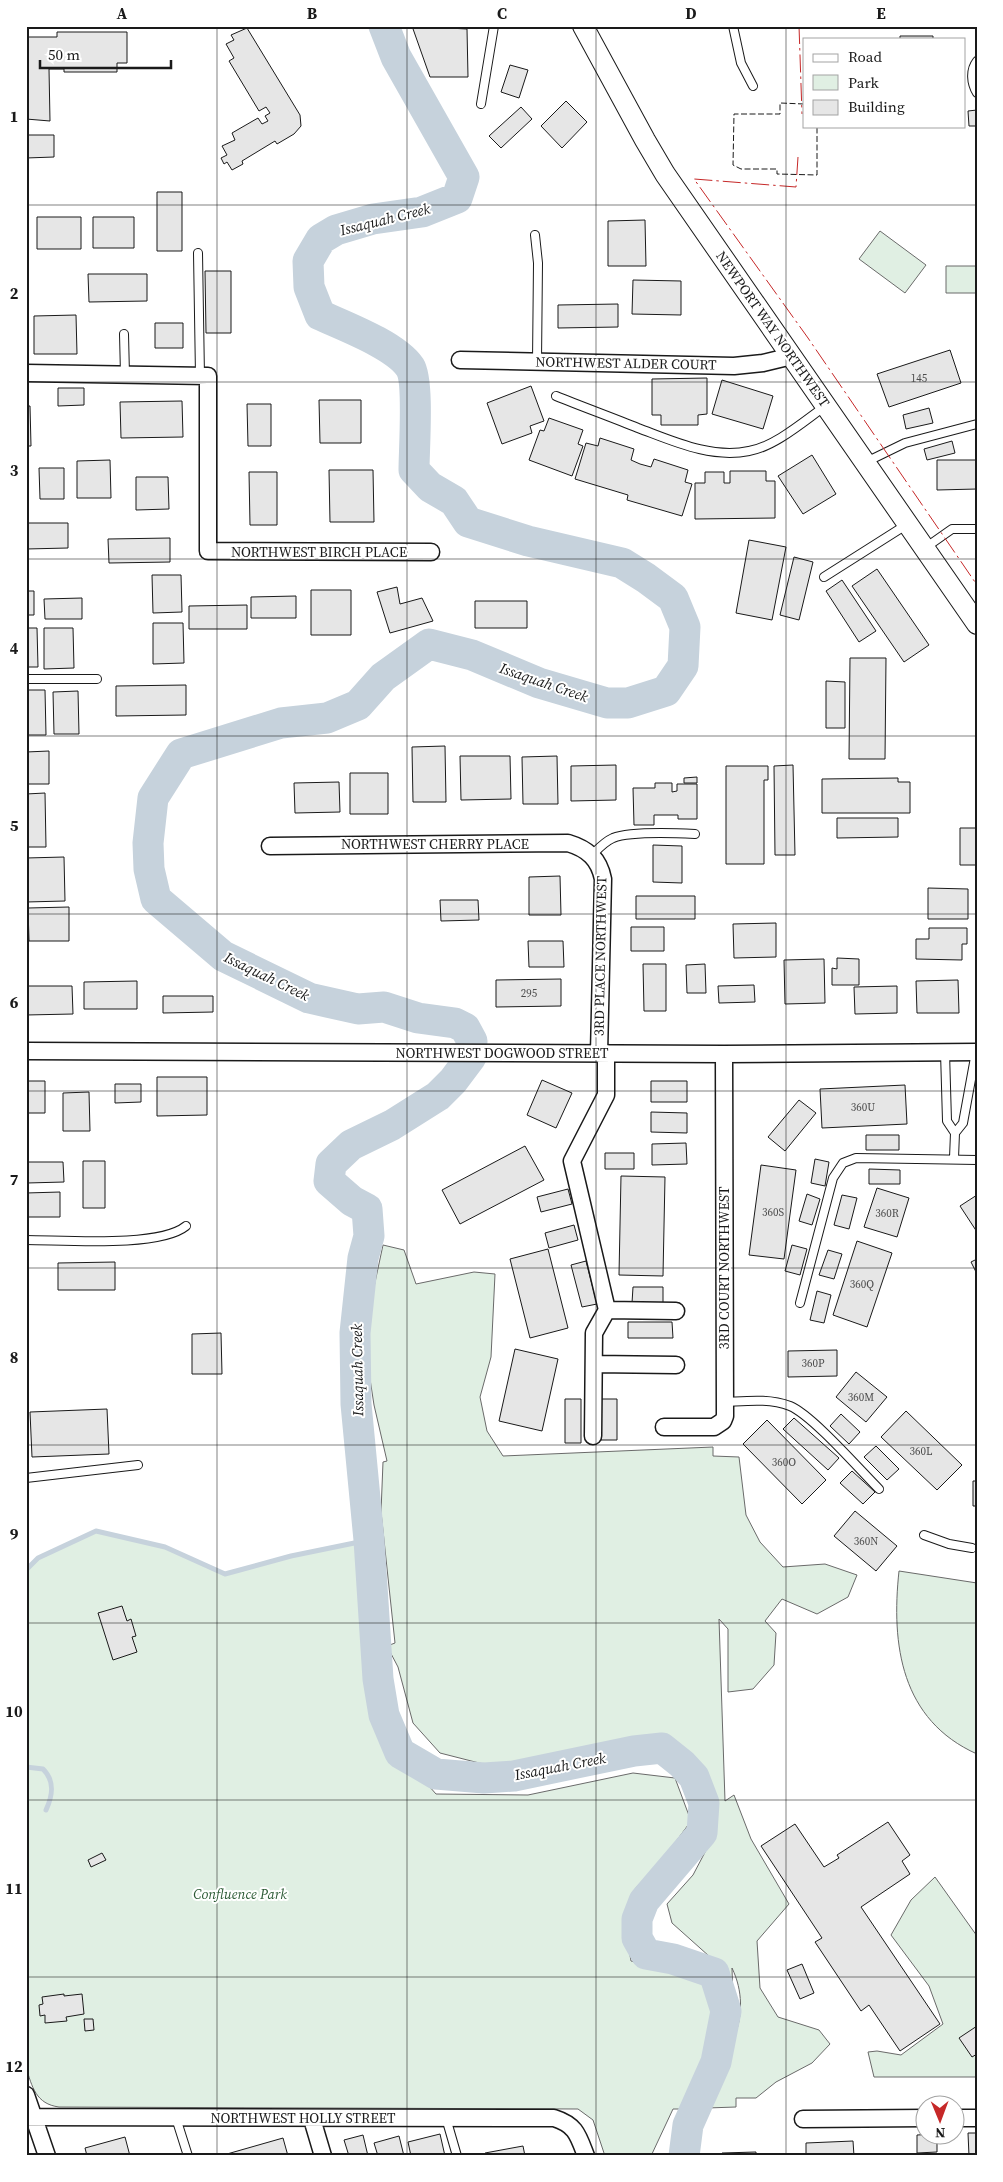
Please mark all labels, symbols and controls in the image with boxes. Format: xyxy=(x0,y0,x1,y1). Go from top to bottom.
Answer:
text: A xyxy=(117,2,128,24)
text: B xyxy=(307,2,318,24)
text: C xyxy=(497,2,507,24)
text: D xyxy=(685,2,697,24)
text: E xyxy=(876,2,886,24)
scale bar xyxy=(40,38,171,70)
legend xyxy=(803,38,966,128)
text: 50 m xyxy=(48,44,80,65)
text: Road xyxy=(848,46,882,67)
text: Park xyxy=(848,72,880,93)
text: Building xyxy=(848,96,905,117)
text: 1 xyxy=(10,105,18,127)
water label: Issaquah Creek xyxy=(337,197,433,241)
street label: NEWPORT WAY NORTHWEST xyxy=(711,247,835,411)
text: 2 xyxy=(10,282,19,304)
street label: NORTHWEST ALDER COURT xyxy=(535,351,717,375)
house number: 145 xyxy=(911,371,928,386)
text: 3 xyxy=(10,459,19,481)
street label: NORTHWEST BIRCH PLACE xyxy=(231,542,407,562)
text: 4 xyxy=(10,637,19,659)
water label: Issaquah Creek xyxy=(496,657,592,707)
text: 5 xyxy=(10,814,19,836)
street label: NORTHWEST CHERRY PLACE xyxy=(341,834,529,854)
street label: 3RD PLACE NORTHWEST xyxy=(589,875,611,1036)
water label: Issaquah Creek xyxy=(220,946,314,1006)
house number: 295 xyxy=(521,986,538,1001)
text: 6 xyxy=(10,991,19,1013)
street label: NORTHWEST DOGWOOD STREET xyxy=(396,1043,609,1063)
house number: 360U xyxy=(851,1100,875,1115)
text: 7 xyxy=(10,1168,19,1190)
street label: 3RD COURT NORTHWEST xyxy=(714,1186,734,1349)
house number: 360S xyxy=(762,1205,784,1220)
house number: 360R xyxy=(875,1206,899,1221)
house number: 360Q xyxy=(850,1277,874,1292)
water label: Issaquah Creek xyxy=(346,1323,368,1417)
text: 8 xyxy=(10,1346,18,1368)
house number: 360P xyxy=(802,1356,825,1371)
house number: 360M xyxy=(848,1390,874,1405)
house number: 360L xyxy=(909,1444,933,1459)
house number: 360O xyxy=(772,1455,796,1470)
text: 9 xyxy=(10,1523,19,1545)
house number: 360N xyxy=(854,1534,878,1549)
text: 10 xyxy=(5,1700,23,1722)
water label: Issaquah Creek xyxy=(512,1747,608,1785)
text: 11 xyxy=(5,1877,23,1899)
park label: Confluence Park xyxy=(193,1884,287,1904)
text: 12 xyxy=(5,2055,23,2077)
north arrow xyxy=(916,2094,966,2144)
street label: NORTHWEST HOLLY STREET xyxy=(211,2108,396,2128)
text: N xyxy=(935,2123,946,2143)

